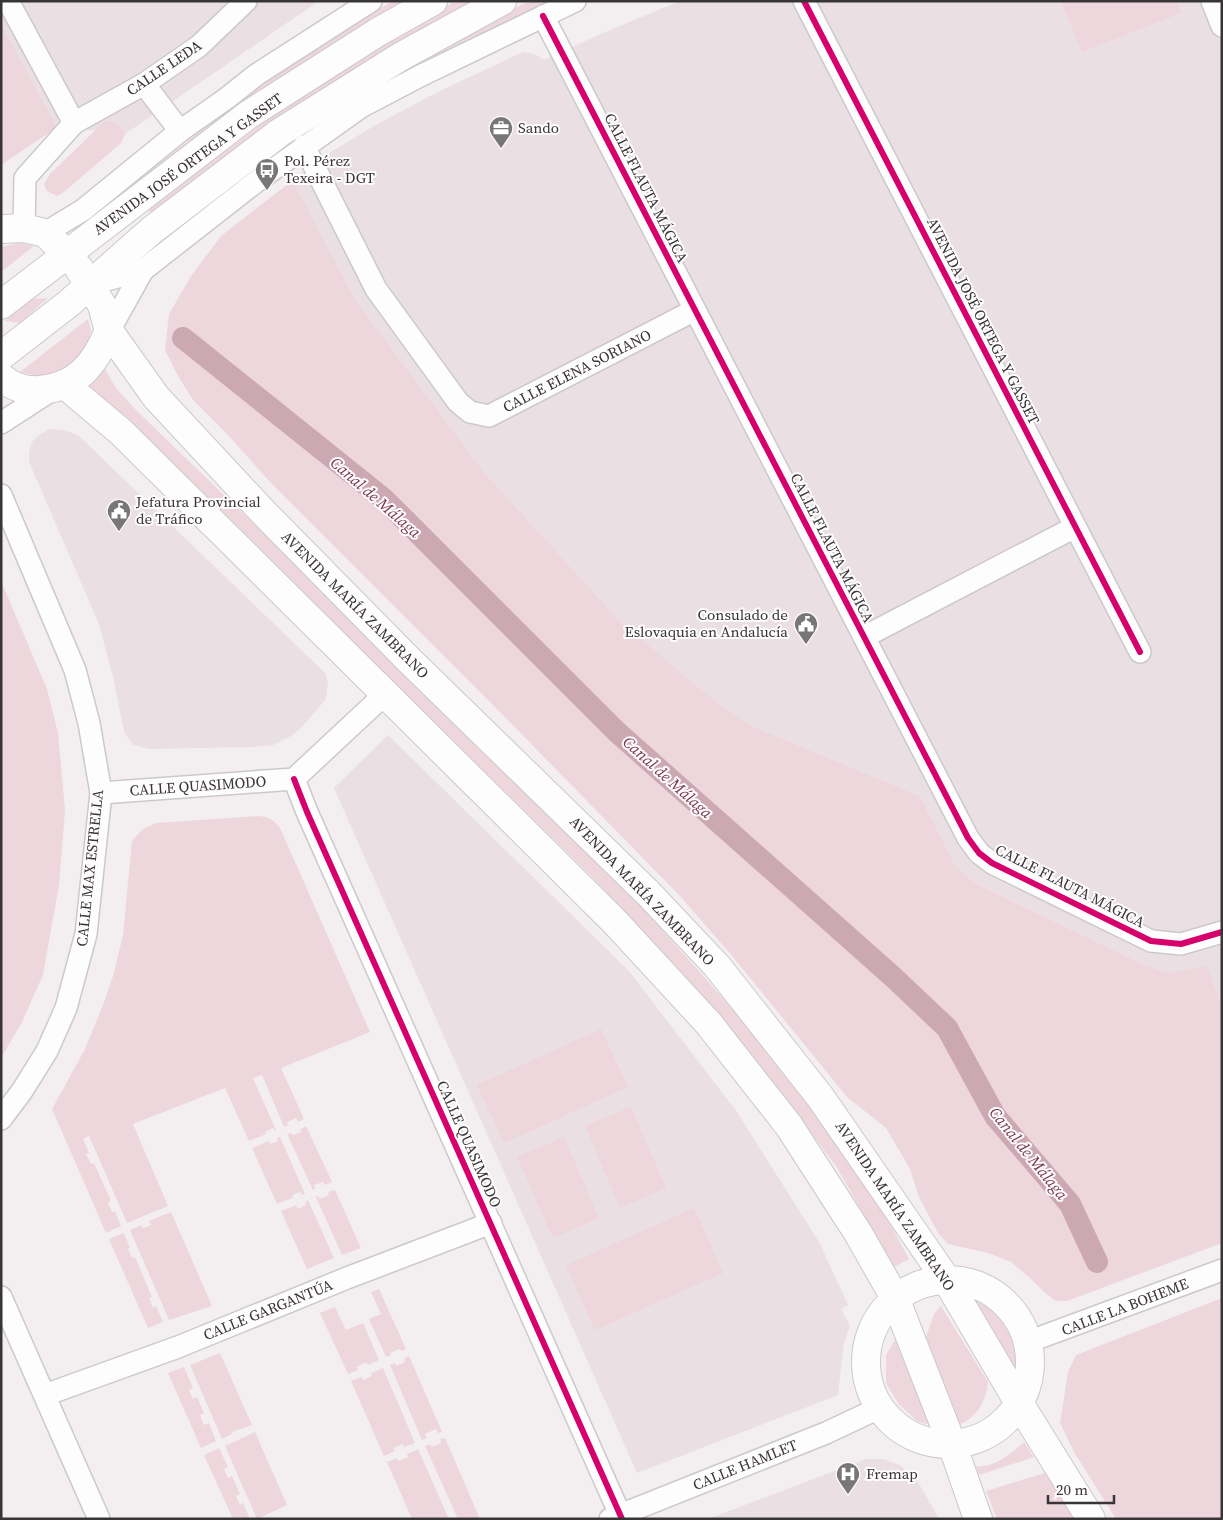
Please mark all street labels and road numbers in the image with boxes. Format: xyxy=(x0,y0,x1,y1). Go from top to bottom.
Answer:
street label: CALLE LEDA xyxy=(122,35,205,100)
street label: AVENIDA JOSÉ ORTEGA Y GASSET xyxy=(89,88,287,240)
street label: CALLE FLAUTA MÁGICA xyxy=(600,109,693,266)
street label: AVENIDA JOSÉ ORTEGA Y GASSET xyxy=(922,214,1045,428)
street label: CALLE ELENA SORIANO xyxy=(499,324,655,417)
street label: CALLE FLAUTA MÁGICA xyxy=(786,469,879,626)
street label: AVENIDA MARÍA ZAMBRANO xyxy=(277,526,434,683)
street label: CALLE QUASIMODO xyxy=(129,770,267,801)
street label: CALLE MAX ESTRELLA xyxy=(71,788,108,948)
street label: AVENIDA MARÍA ZAMBRANO xyxy=(565,811,720,970)
street label: CALLE FLAUTA MÁGICA xyxy=(992,839,1149,932)
street label: CALLE QUASIMODO xyxy=(432,1077,507,1211)
street label: AVENIDA MARÍA ZAMBRANO xyxy=(831,1117,960,1295)
street label: CALLE LA BOHEME xyxy=(1058,1273,1191,1340)
street label: CALLE GARGANTÚA xyxy=(200,1274,336,1345)
street label: CALLE HAMLET xyxy=(689,1434,800,1495)

